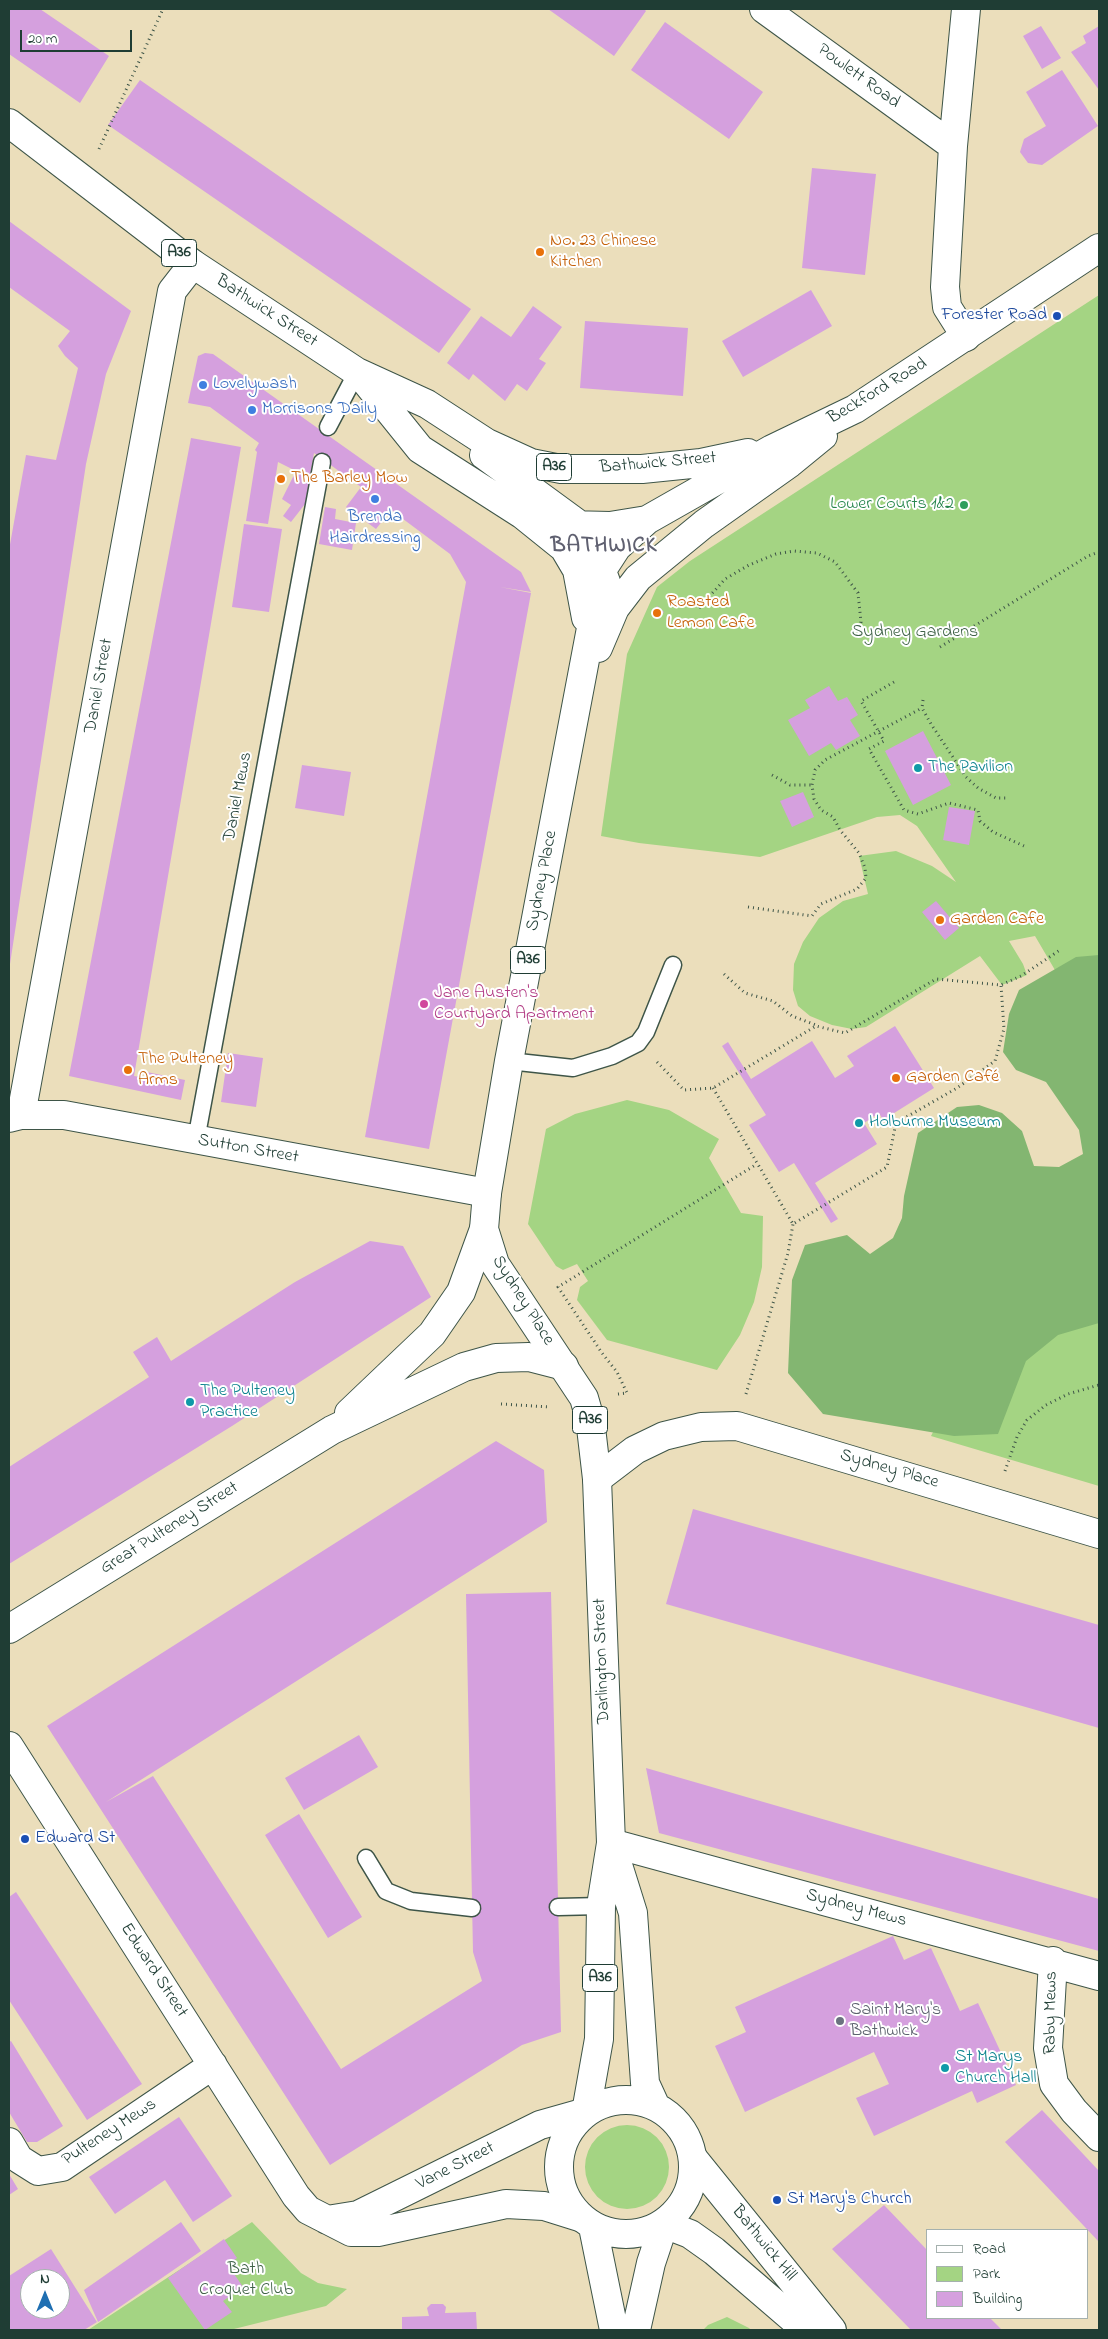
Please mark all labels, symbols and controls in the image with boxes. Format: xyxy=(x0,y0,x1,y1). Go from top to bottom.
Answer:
scale bar xyxy=(22,20,135,52)
text: 20 m xyxy=(28,28,57,50)
street label: Powlett Road xyxy=(812,40,904,114)
place label: No. 23 Chinese Kitchen xyxy=(550,231,656,274)
road number: A36 xyxy=(162,240,196,266)
marker: No. 23 Chinese Kitchen xyxy=(534,246,546,258)
street label: Bathwick Street xyxy=(211,271,321,353)
place label: Forester Road xyxy=(941,305,1047,327)
marker: Forester Road xyxy=(1051,310,1063,322)
street label: Beckford Road xyxy=(824,354,932,430)
place label: Lovelywash xyxy=(213,374,297,396)
marker: Lovelywash xyxy=(197,379,209,391)
place label: Morrisons Daily xyxy=(262,399,377,421)
marker: Morrisons Daily xyxy=(246,404,258,416)
street label: Bathwick Street xyxy=(599,448,717,480)
road number: A36 xyxy=(536,454,572,481)
place label: The Barley Mow xyxy=(291,468,408,490)
marker: The Barley Mow xyxy=(275,473,287,485)
marker: Brenda Hairdressing xyxy=(369,493,381,505)
place label: Lower Courts 1&2 xyxy=(830,494,954,516)
marker: Lower Courts 1&2 xyxy=(958,499,970,511)
place label: Brenda Hairdressing xyxy=(329,507,421,550)
district label: BATHWICK xyxy=(550,534,658,560)
place label: Roasted Lemon Cafe xyxy=(667,592,754,634)
marker: Roasted Lemon Cafe xyxy=(651,607,663,619)
park label: Sydney Gardens xyxy=(852,622,978,644)
street label: Daniel Street xyxy=(81,637,119,735)
street label: Daniel Mews xyxy=(220,750,258,844)
place label: The Pavilion xyxy=(928,757,1013,779)
marker: The Pavilion xyxy=(912,762,924,774)
street label: Sydney Place xyxy=(523,829,563,933)
place label: Garden Cafe xyxy=(950,909,1044,931)
marker: Garden Cafe xyxy=(934,914,946,926)
road number: A36 xyxy=(510,946,546,974)
place label: Jane Austen's Courtyard Apartment xyxy=(434,983,594,1026)
marker: Jane Austen's Courtyard Apartment xyxy=(418,998,430,1010)
place label: The Pulteney Arms xyxy=(138,1049,233,1092)
marker: The Pulteney Arms xyxy=(122,1064,134,1076)
place label: Garden Café xyxy=(906,1067,999,1089)
marker: Garden Café xyxy=(890,1072,902,1084)
place label: Holburne Museum xyxy=(869,1112,1001,1134)
marker: Holburne Museum xyxy=(853,1117,865,1129)
street label: Sutton Street xyxy=(196,1131,300,1169)
street label: Sydney Place xyxy=(486,1252,558,1350)
place label: The Pulteney Practice xyxy=(200,1381,295,1424)
marker: The Pulteney Practice xyxy=(184,1396,196,1408)
road number: A36 xyxy=(572,1406,608,1434)
street label: Sydney Place xyxy=(837,1446,941,1494)
street label: Great Pulteney Street xyxy=(97,1478,243,1580)
street label: Darlington Street xyxy=(590,1598,616,1724)
place label: Edward St xyxy=(35,1828,115,1850)
marker: Edward St xyxy=(19,1833,31,1845)
street label: Sydney Mews xyxy=(803,1885,909,1933)
street label: Edward Street xyxy=(115,1920,191,2022)
road number: A36 xyxy=(582,1965,618,1992)
street label: Raby Mews xyxy=(1040,1971,1064,2055)
place label: Saint Mary's Bathwick xyxy=(850,2000,941,2042)
marker: Saint Mary's Bathwick xyxy=(834,2015,846,2027)
place label: St Marys Church Hall xyxy=(955,2047,1037,2090)
marker: St Marys Church Hall xyxy=(939,2062,951,2074)
street label: Pulteney Mews xyxy=(59,2094,161,2172)
street label: Vane Street xyxy=(413,2138,499,2196)
place label: St Mary's Church xyxy=(787,2189,912,2211)
marker: St Mary's Church xyxy=(771,2194,783,2206)
street label: Bathwick Hill xyxy=(726,2202,800,2286)
legend xyxy=(926,2229,1088,2319)
text: Road xyxy=(973,2238,1006,2260)
park label: Bath Croquet Club xyxy=(199,2259,293,2302)
text: Park xyxy=(973,2263,1000,2285)
north arrow xyxy=(20,2269,70,2319)
text: N xyxy=(40,2269,50,2290)
text: Building xyxy=(973,2288,1022,2310)

